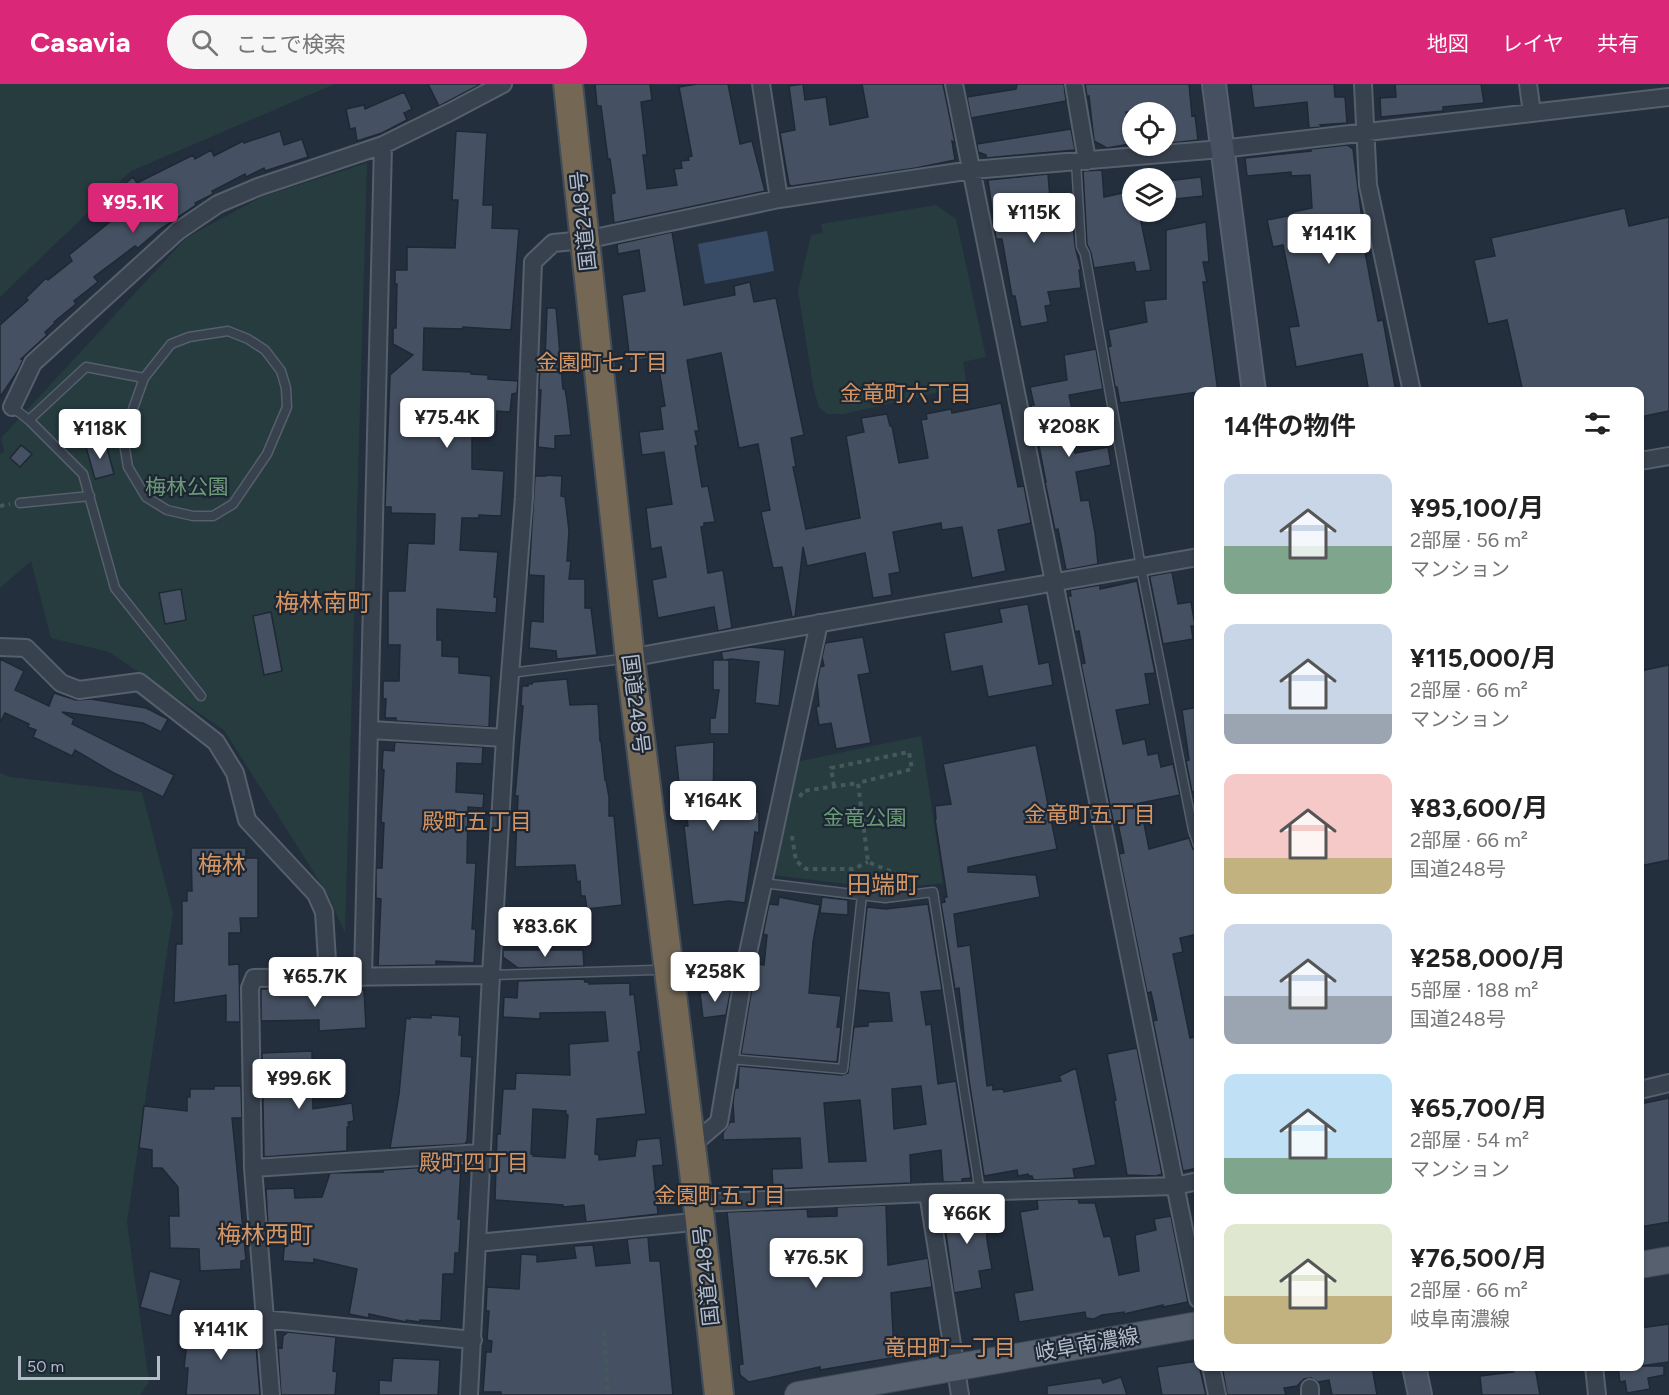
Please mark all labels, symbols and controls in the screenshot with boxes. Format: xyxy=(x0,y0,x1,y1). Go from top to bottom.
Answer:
search box xyxy=(167,15,587,69)
text: Casavia xyxy=(30,25,131,59)
icon: search xyxy=(188,26,221,59)
text: ここで検索 xyxy=(236,31,346,58)
text: 地図 xyxy=(1427,31,1469,56)
text: レイヤ xyxy=(1502,31,1564,56)
text: 共有 xyxy=(1597,31,1639,56)
map controls xyxy=(1122,102,1176,222)
button: locate xyxy=(1122,102,1176,156)
button: layers xyxy=(1122,168,1176,222)
street label: 国道248号 xyxy=(565,170,601,272)
pin: ¥95.1K xyxy=(84,183,182,234)
text: ¥95.1K xyxy=(102,190,164,214)
pin: ¥115K xyxy=(992,193,1076,244)
text: ¥115K xyxy=(1007,200,1061,224)
pin: ¥141K xyxy=(1287,214,1371,265)
text: ¥141K xyxy=(1302,221,1356,245)
district label: 金園町七丁目 xyxy=(536,349,668,376)
district label: 金竜町六丁目 xyxy=(840,380,972,407)
pin: ¥75.4K xyxy=(398,398,496,449)
text: ¥75.4K xyxy=(414,405,480,429)
pin: ¥208K xyxy=(1027,407,1111,458)
icon: filters xyxy=(1581,407,1614,440)
pin: ¥118K xyxy=(58,409,142,460)
text: 14件の物件 xyxy=(1224,410,1355,442)
text: ¥208K xyxy=(1038,414,1100,438)
text: ¥118K xyxy=(73,416,127,440)
park label: 梅林公園 xyxy=(145,474,229,499)
text: ¥95,100/月 xyxy=(1410,492,1544,524)
icon: home xyxy=(1272,498,1344,570)
text: 2部屋 · 56 m² xyxy=(1410,528,1528,552)
text: マンション xyxy=(1410,557,1510,581)
district label: 梅林南町 xyxy=(275,588,371,617)
text: ¥115,000/月 xyxy=(1410,642,1557,674)
icon: home xyxy=(1272,648,1344,720)
street label: 国道248号 xyxy=(617,653,655,755)
text: 2部屋 · 66 m² xyxy=(1410,678,1528,702)
text: マンション xyxy=(1410,707,1510,731)
pin: ¥164K xyxy=(671,781,755,832)
text: ¥164K xyxy=(684,788,742,812)
text: ¥83,600/月 xyxy=(1410,792,1549,824)
icon: home xyxy=(1272,798,1344,870)
district label: 金竜町五丁目 xyxy=(1024,801,1156,828)
park label: 金竜公園 xyxy=(823,805,907,830)
district label: 殿町五丁目 xyxy=(422,808,532,835)
text: 2部屋 · 66 m² xyxy=(1410,828,1528,852)
district label: 梅林 xyxy=(198,850,246,879)
text: 国道248号 xyxy=(1410,857,1506,881)
district label: 田端町 xyxy=(847,870,919,899)
pin: ¥83.6K xyxy=(496,907,594,958)
text: ¥83.6K xyxy=(512,914,578,938)
text: ¥258,000/月 xyxy=(1410,942,1566,974)
icon: home xyxy=(1272,948,1344,1020)
pin: ¥258K xyxy=(673,952,757,1003)
pin: ¥65.7K xyxy=(266,957,364,1008)
text: ¥258K xyxy=(685,959,745,983)
text: ¥65.7K xyxy=(283,964,347,988)
text: 5部屋 · 188 m² xyxy=(1410,978,1538,1002)
text: 国道248号 xyxy=(1410,1007,1506,1031)
pin: ¥99.6K xyxy=(250,1059,348,1110)
text: ¥99.6K xyxy=(267,1066,332,1090)
text: ¥65,700/月 xyxy=(1410,1092,1548,1124)
icon: home xyxy=(1272,1098,1344,1170)
text: 2部屋 · 54 m² xyxy=(1410,1128,1529,1152)
district label: 殿町四丁目 xyxy=(419,1149,529,1176)
text: マンション xyxy=(1410,1157,1510,1181)
district label: 金園町五丁目 xyxy=(654,1182,786,1209)
pin: ¥66K xyxy=(931,1194,1003,1245)
text: ¥66K xyxy=(943,1201,991,1225)
district label: 梅林西町 xyxy=(217,1220,313,1249)
street label: 国道248号 xyxy=(688,1225,724,1327)
pin: ¥76.5K xyxy=(767,1238,865,1289)
text: ¥76,500/月 xyxy=(1410,1242,1548,1274)
text: ¥76.5K xyxy=(784,1245,848,1269)
icon: home xyxy=(1272,1248,1344,1320)
text: 2部屋 · 66 m² xyxy=(1410,1278,1528,1302)
text: 岐阜南濃線 xyxy=(1410,1307,1510,1331)
pin: ¥141K xyxy=(179,1310,263,1361)
text: ¥141K xyxy=(194,1317,248,1341)
street label: 岐阜南濃線 xyxy=(1033,1323,1141,1365)
district label: 竜田町一丁目 xyxy=(884,1334,1016,1361)
scale bar xyxy=(18,1353,160,1380)
text: 50 m xyxy=(27,1357,64,1376)

